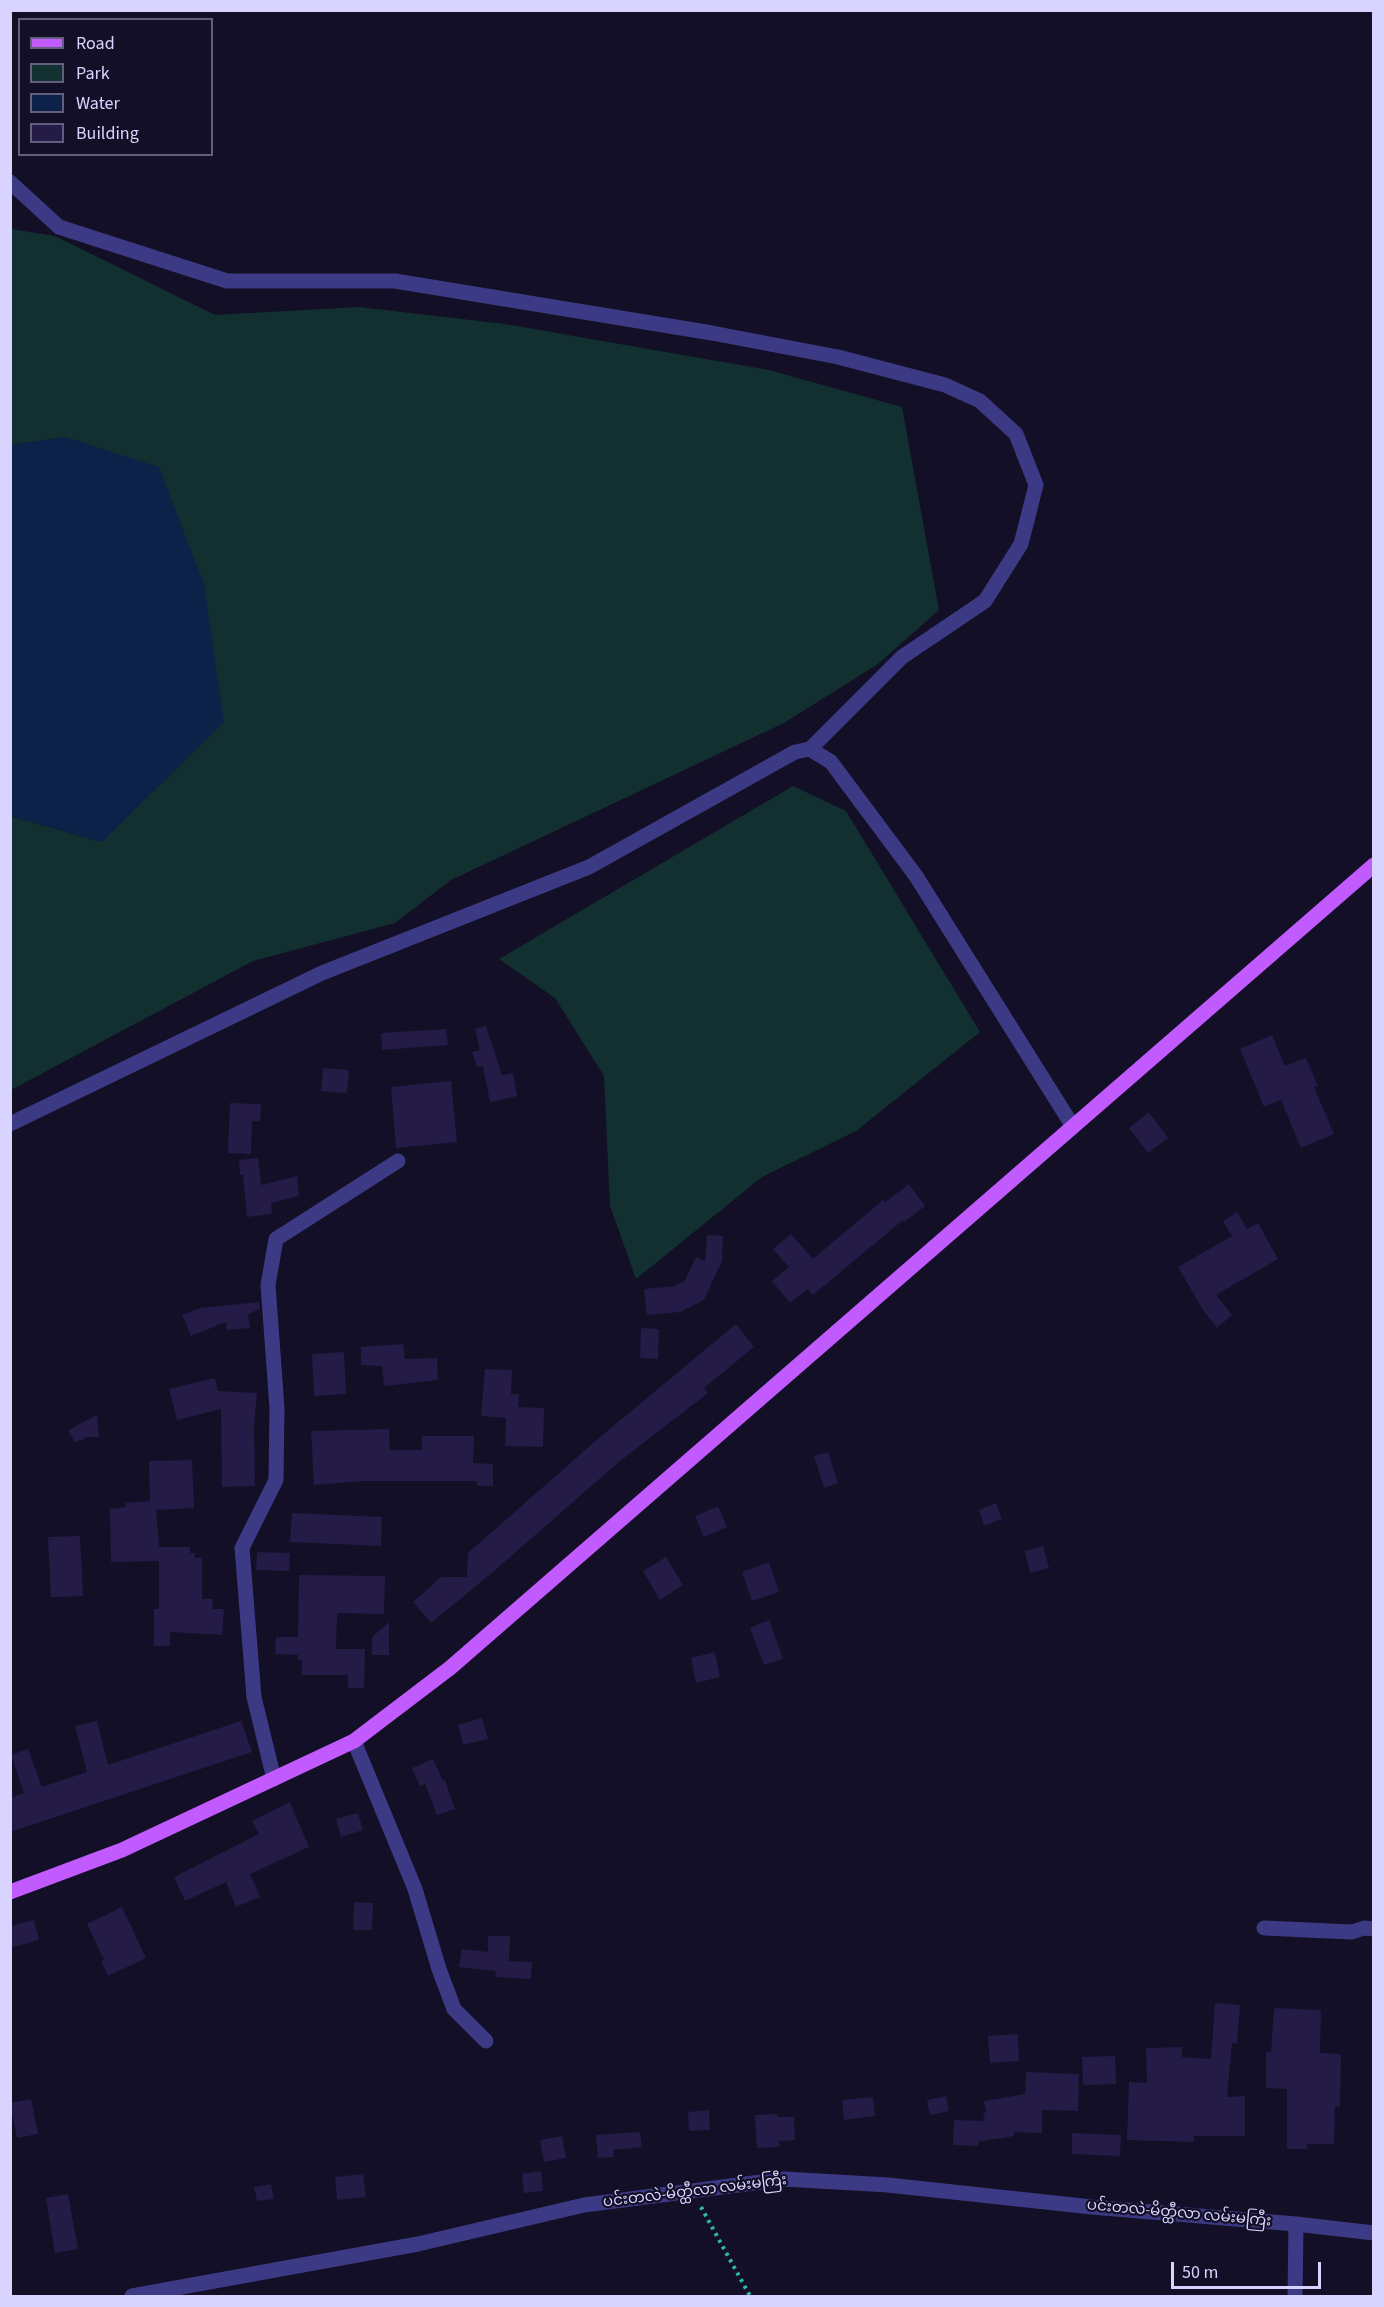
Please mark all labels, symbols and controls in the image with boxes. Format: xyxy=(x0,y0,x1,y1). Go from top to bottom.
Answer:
legend xyxy=(18,18,213,156)
text: Road xyxy=(76,31,115,56)
text: Park xyxy=(76,61,110,86)
text: Water xyxy=(76,91,120,116)
text: Building xyxy=(76,121,139,146)
street label: ပင်းတလဲ-မိတ္ထီလာ လမ်းမကြီး xyxy=(602,2172,788,2212)
street label: ပင်းတလဲ-မိတ္ထီလာ လမ်းမကြီး xyxy=(1086,2197,1272,2231)
scale bar xyxy=(1174,2250,1324,2288)
text: 50 m xyxy=(1182,2260,1218,2285)

